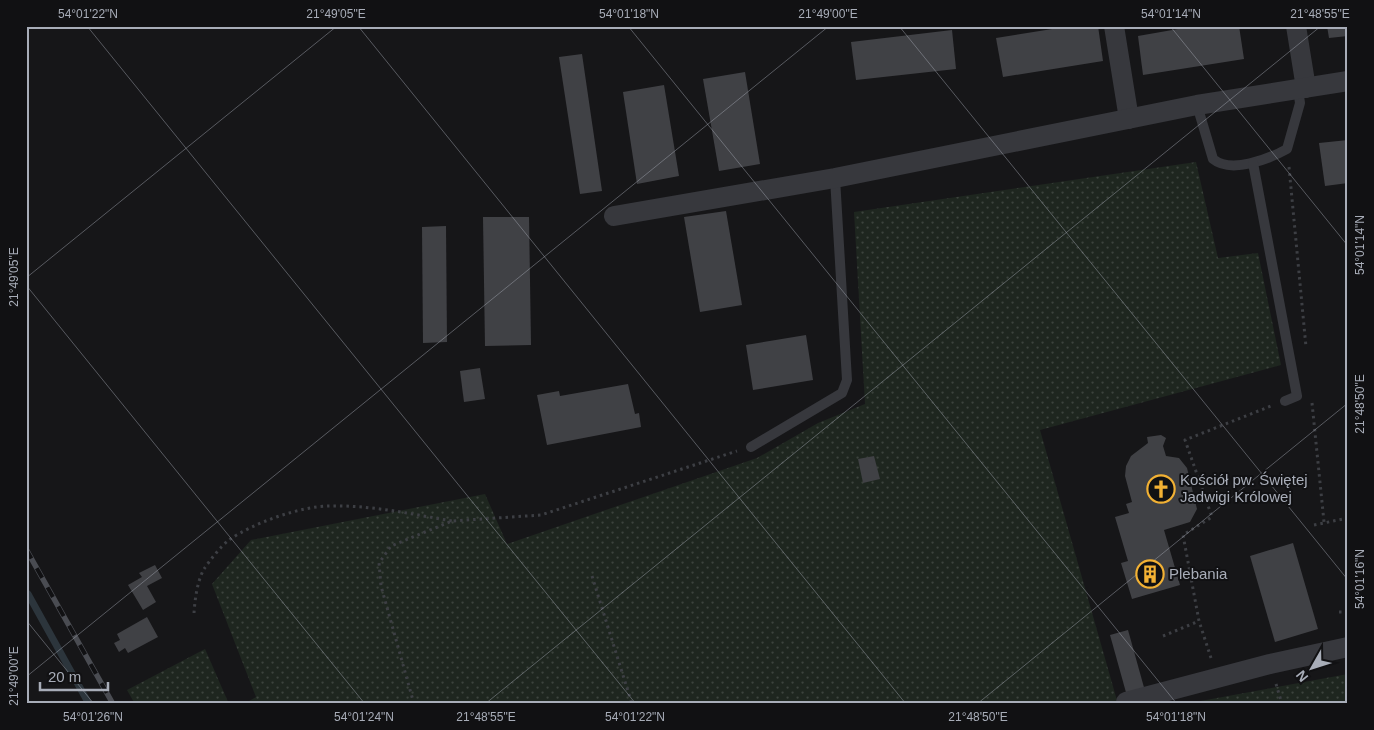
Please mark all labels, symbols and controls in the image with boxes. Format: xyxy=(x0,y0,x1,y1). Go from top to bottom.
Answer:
text: 54°01'22"N xyxy=(58,7,118,21)
text: 21°49'05"E xyxy=(306,7,366,21)
text: 54°01'18"N xyxy=(599,7,659,21)
text: 21°49'00"E xyxy=(798,7,858,21)
text: 54°01'14"N xyxy=(1141,7,1201,21)
text: 21°48'55"E xyxy=(1290,7,1350,21)
text: 54°01'14"N xyxy=(1353,215,1367,275)
text: 21°49'05"E xyxy=(7,247,21,307)
text: 21°48'50"E xyxy=(1353,374,1367,434)
place label: Kościół pw. Świętej Jadwigi Królowej xyxy=(1180,471,1308,505)
church icon: Kościół pw. Świętej Jadwigi Królowej xyxy=(1146,474,1176,504)
text: 54°01'16"N xyxy=(1353,549,1367,609)
building icon: Plebania xyxy=(1135,559,1165,589)
place label: Plebania xyxy=(1169,565,1228,582)
north arrow xyxy=(1286,642,1336,692)
text: 21°49'00"E xyxy=(7,646,21,706)
scale bar xyxy=(40,660,108,692)
text: N xyxy=(1292,667,1311,685)
text: 20 m xyxy=(48,668,81,685)
text: 54°01'26"N xyxy=(63,710,123,724)
text: 54°01'24"N xyxy=(334,710,394,724)
text: 21°48'55"E xyxy=(456,710,516,724)
text: 54°01'22"N xyxy=(605,710,665,724)
text: 21°48'50"E xyxy=(948,710,1008,724)
text: 54°01'18"N xyxy=(1146,710,1206,724)

